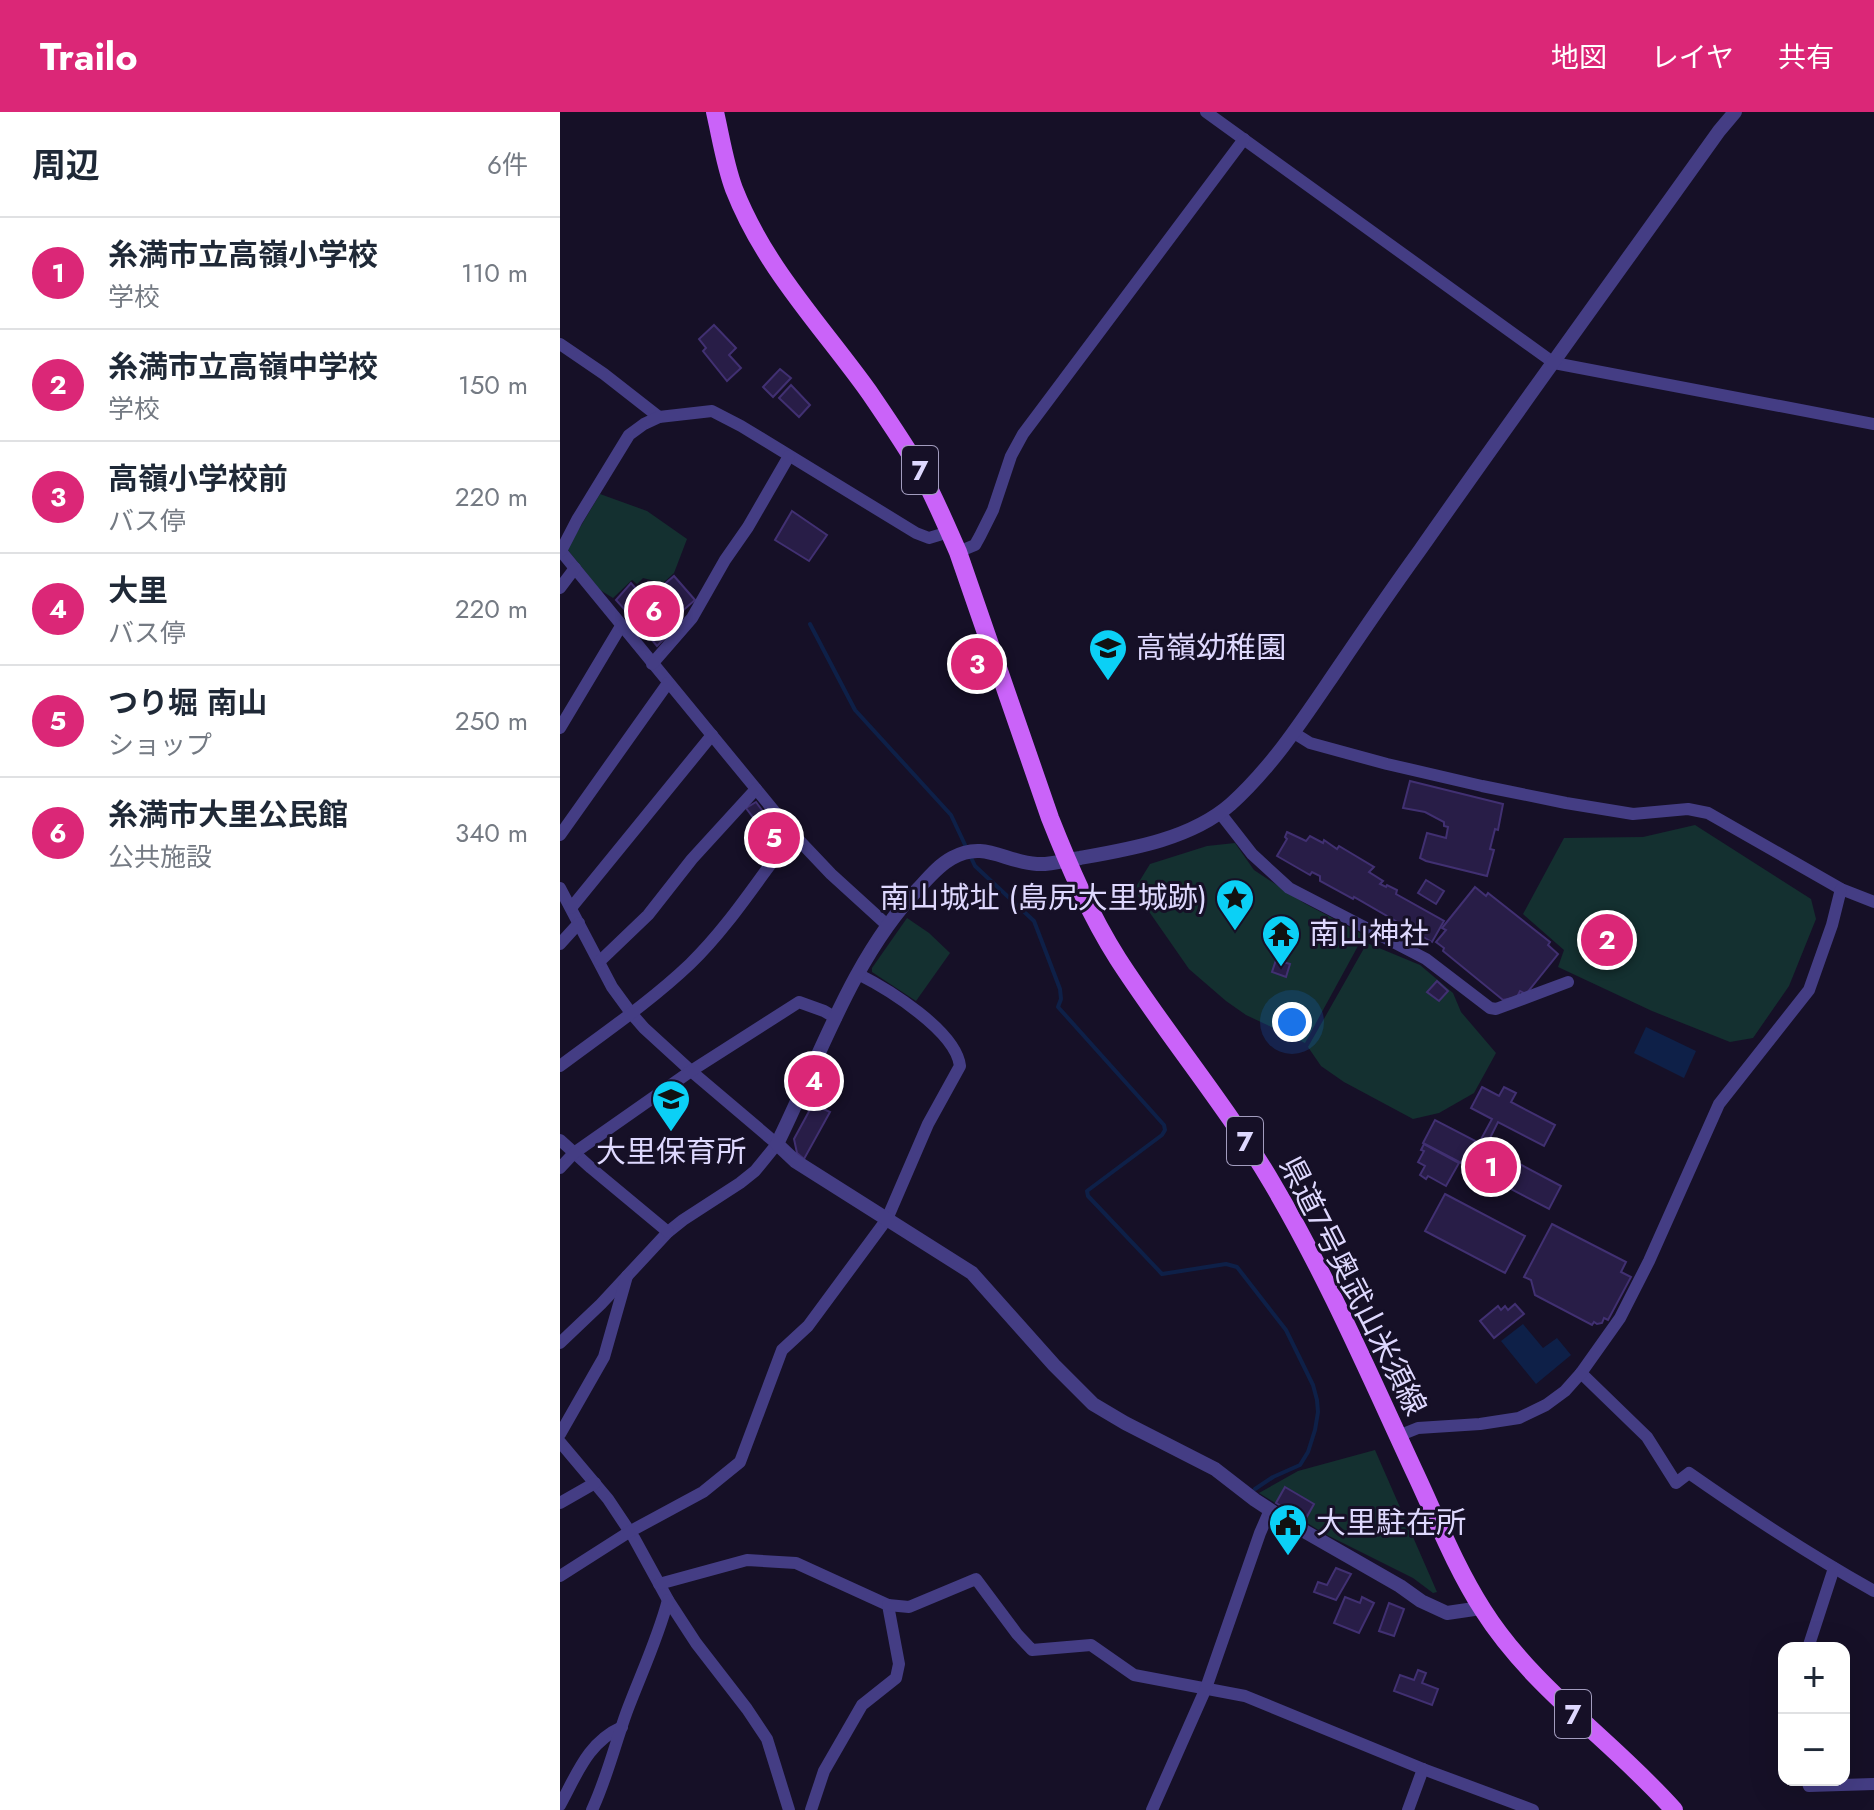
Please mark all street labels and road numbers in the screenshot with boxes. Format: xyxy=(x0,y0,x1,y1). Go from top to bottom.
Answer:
road number: 7 xyxy=(902,446,938,494)
road number: 7 xyxy=(1227,1117,1263,1165)
street label: 県道7号奥武山米須線 xyxy=(1269,1149,1437,1423)
road number: 7 xyxy=(1555,1690,1591,1738)

